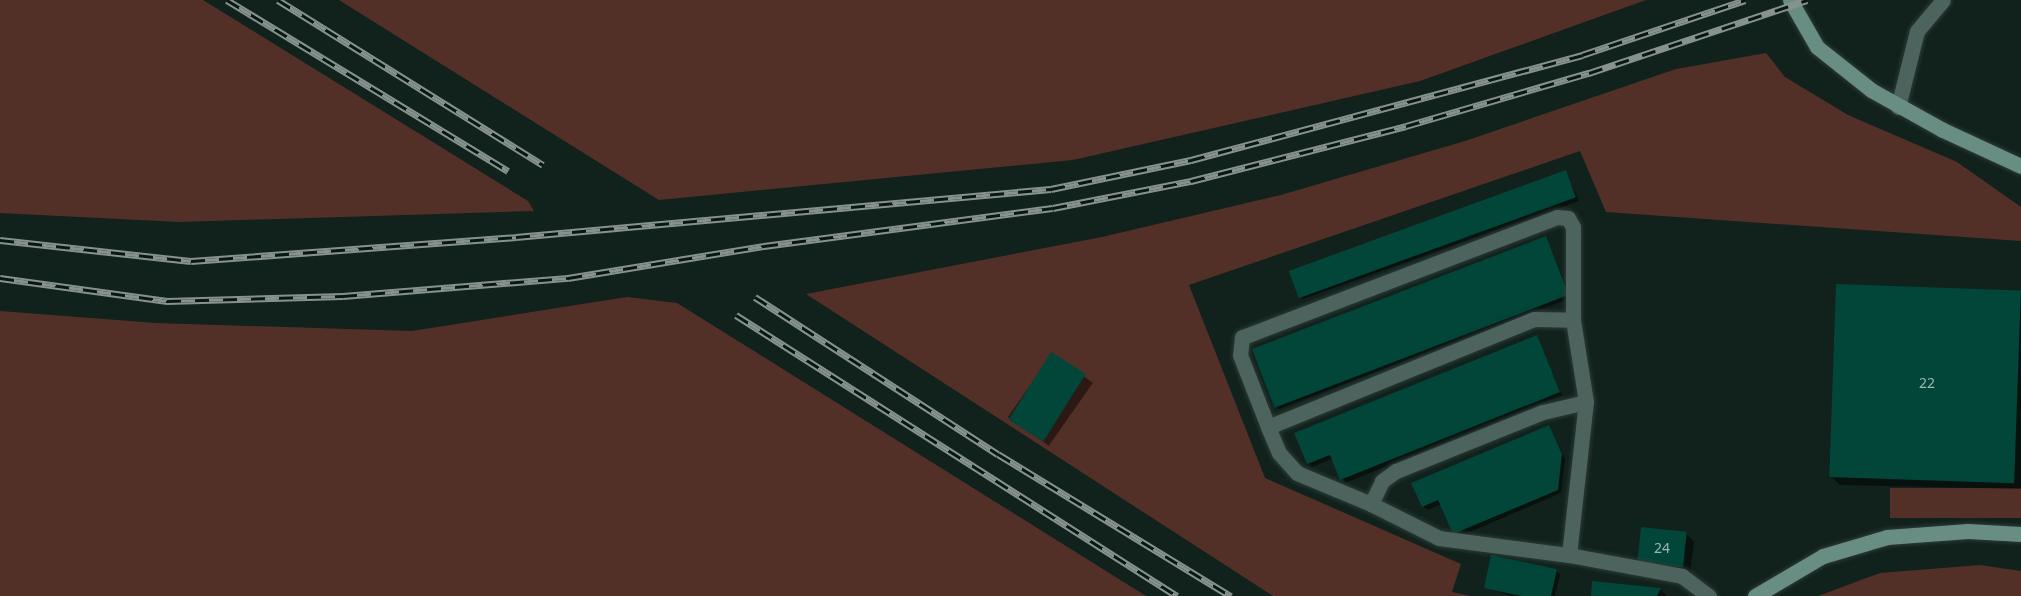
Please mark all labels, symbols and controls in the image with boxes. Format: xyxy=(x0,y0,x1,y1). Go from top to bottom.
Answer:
house number: 22 xyxy=(1919,375,1935,391)
house number: 24 xyxy=(1654,540,1670,556)

